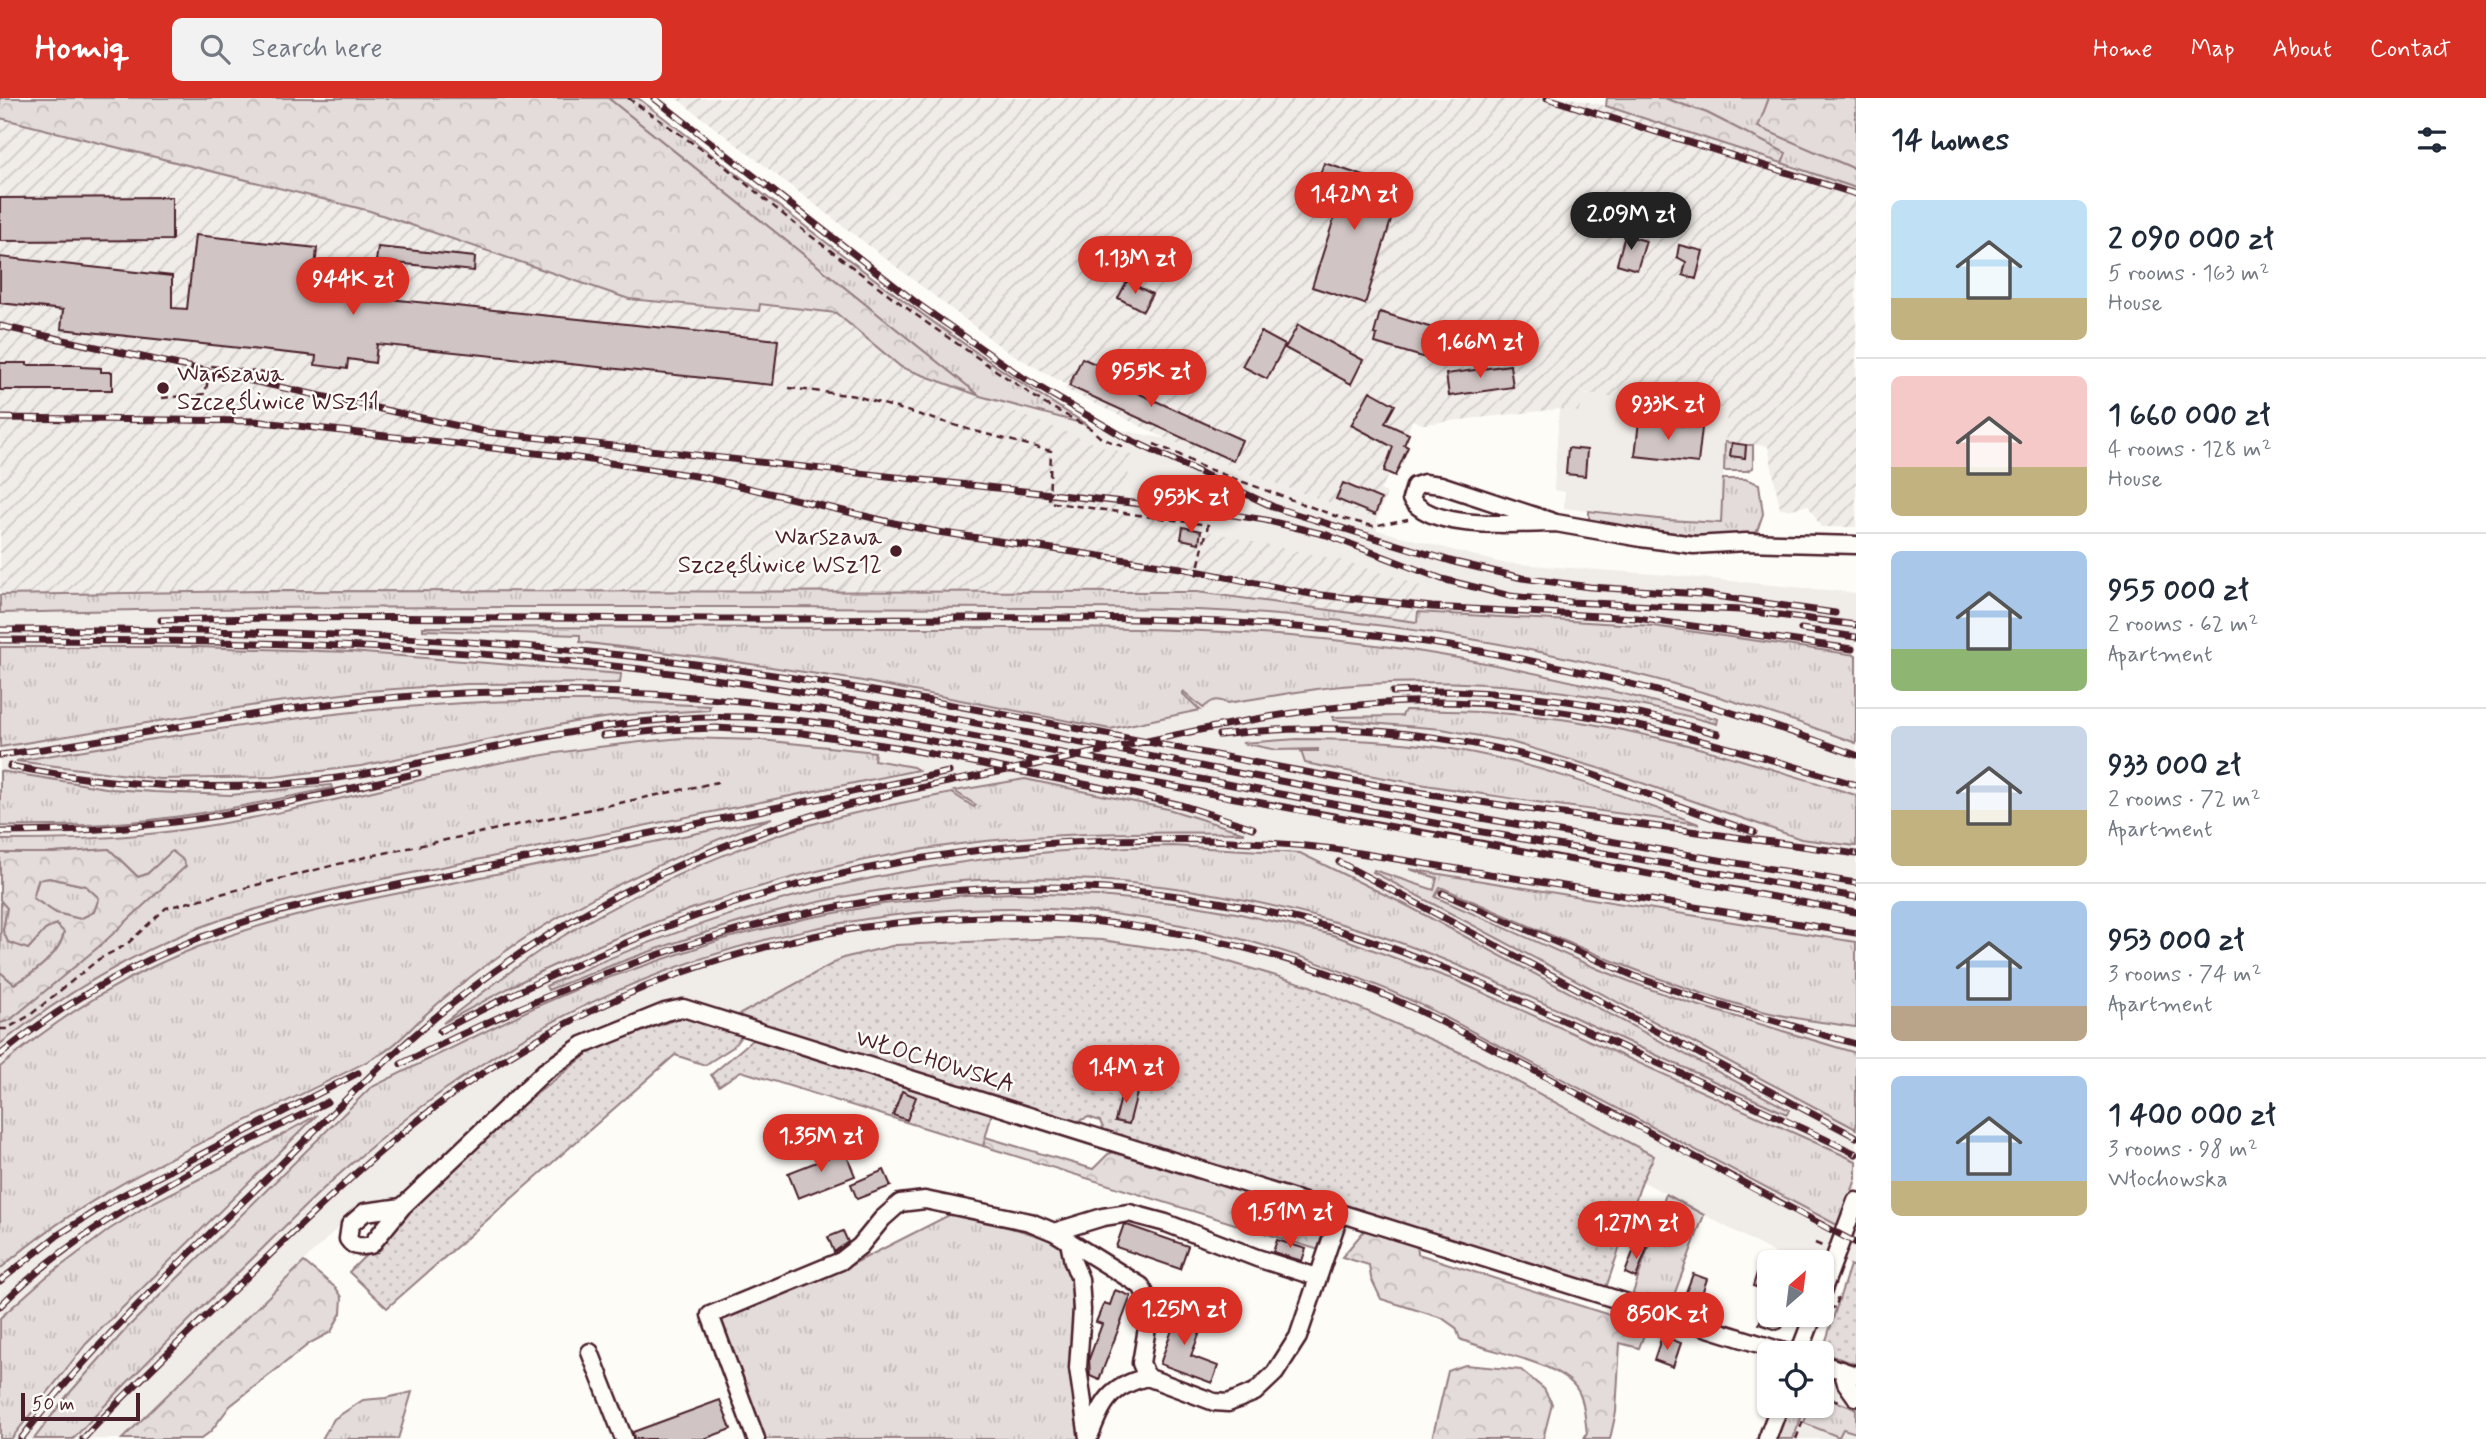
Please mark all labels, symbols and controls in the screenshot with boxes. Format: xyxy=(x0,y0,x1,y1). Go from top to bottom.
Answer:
search box xyxy=(172,18,662,81)
text: Homiq xyxy=(35,27,130,71)
icon: search xyxy=(196,30,234,68)
text: Search here xyxy=(252,32,382,66)
text: Home xyxy=(2093,34,2153,65)
text: Map xyxy=(2191,34,2235,65)
text: About xyxy=(2273,34,2332,65)
text: Contact xyxy=(2370,34,2451,65)
text: 14 homes xyxy=(1891,121,2009,160)
icon: filters xyxy=(2413,121,2451,159)
pin: 1.42M zł xyxy=(1282,172,1426,232)
text: 1.42M zł xyxy=(1310,180,1398,210)
pin: 2.09M zł xyxy=(1559,192,1703,252)
text: 2.09M zł xyxy=(1586,200,1676,230)
text: 2 090 000 zł xyxy=(2108,220,2274,259)
icon: home xyxy=(1947,228,2031,312)
pin: 1.13M zł xyxy=(1063,236,1207,296)
text: 1.13M zł xyxy=(1094,244,1176,274)
pin: 944K zł xyxy=(288,258,418,317)
text: 5 rooms · 163 m² xyxy=(2108,259,2270,289)
text: 944K zł xyxy=(312,265,394,295)
text: House xyxy=(2108,289,2162,319)
pin: 1.66M zł xyxy=(1408,320,1552,380)
text: 1.66M zł xyxy=(1437,328,1523,358)
pin: 955K zł xyxy=(1086,350,1216,409)
text: 955K zł xyxy=(1111,357,1191,387)
place label: Warszawa Szczęśliwice WSz11 xyxy=(177,359,379,418)
marker: Warszawa Szczęśliwice WSz11 xyxy=(155,380,171,396)
pin: 933K zł xyxy=(1603,382,1733,442)
text: 933K zł xyxy=(1631,390,1705,420)
text: 1 660 000 zł xyxy=(2108,396,2270,435)
icon: home xyxy=(1947,404,2031,488)
text: 4 rooms · 128 m² xyxy=(2108,435,2272,465)
text: House xyxy=(2108,465,2162,495)
pin: 953K zł xyxy=(1126,476,1256,535)
text: 953K zł xyxy=(1153,483,1229,513)
place label: Warszawa Szczęśliwice WSz12 xyxy=(678,522,883,581)
marker: Warszawa Szczęśliwice WSz12 xyxy=(888,543,904,559)
text: 955 000 zł xyxy=(2108,571,2249,610)
icon: home xyxy=(1947,579,2031,663)
text: 2 rooms · 62 m² xyxy=(2108,610,2259,640)
text: Apartment xyxy=(2108,640,2213,670)
text: 933 000 zł xyxy=(2108,746,2241,785)
icon: home xyxy=(1947,754,2031,838)
text: 2 rooms · 72 m² xyxy=(2108,785,2261,815)
text: Apartment xyxy=(2108,815,2213,845)
text: 953 000 zł xyxy=(2108,921,2244,960)
icon: home xyxy=(1947,929,2031,1013)
text: 3 rooms · 74 m² xyxy=(2108,960,2262,990)
text: Apartment xyxy=(2108,990,2213,1020)
street label: WŁOCHOWSKA xyxy=(852,1023,1018,1101)
pin: 1.4M zł xyxy=(1061,1046,1191,1105)
text: 1.4M zł xyxy=(1088,1053,1164,1083)
text: 1 400 000 zł xyxy=(2108,1096,2276,1135)
icon: home xyxy=(1947,1104,2031,1188)
pin: 1.35M zł xyxy=(749,1114,893,1174)
text: 1.35M zł xyxy=(779,1122,863,1152)
text: 3 rooms · 98 m² xyxy=(2108,1135,2258,1165)
text: Włochowska xyxy=(2108,1165,2228,1195)
pin: 1.51M zł xyxy=(1218,1190,1362,1250)
text: 1.51M zł xyxy=(1247,1198,1333,1228)
pin: 1.27M zł xyxy=(1564,1202,1708,1261)
text: 1.27M zł xyxy=(1594,1209,1678,1239)
north arrow xyxy=(1757,1250,1834,1326)
map controls xyxy=(1757,1250,1834,1418)
pin: 1.25M zł xyxy=(1112,1288,1256,1347)
pin: 850K zł xyxy=(1602,1292,1732,1352)
text: 1.25M zł xyxy=(1141,1295,1227,1325)
text: 850K zł xyxy=(1626,1300,1708,1330)
button: locate xyxy=(1757,1341,1834,1418)
scale bar xyxy=(21,1390,140,1422)
text: 50 m xyxy=(32,1392,75,1417)

